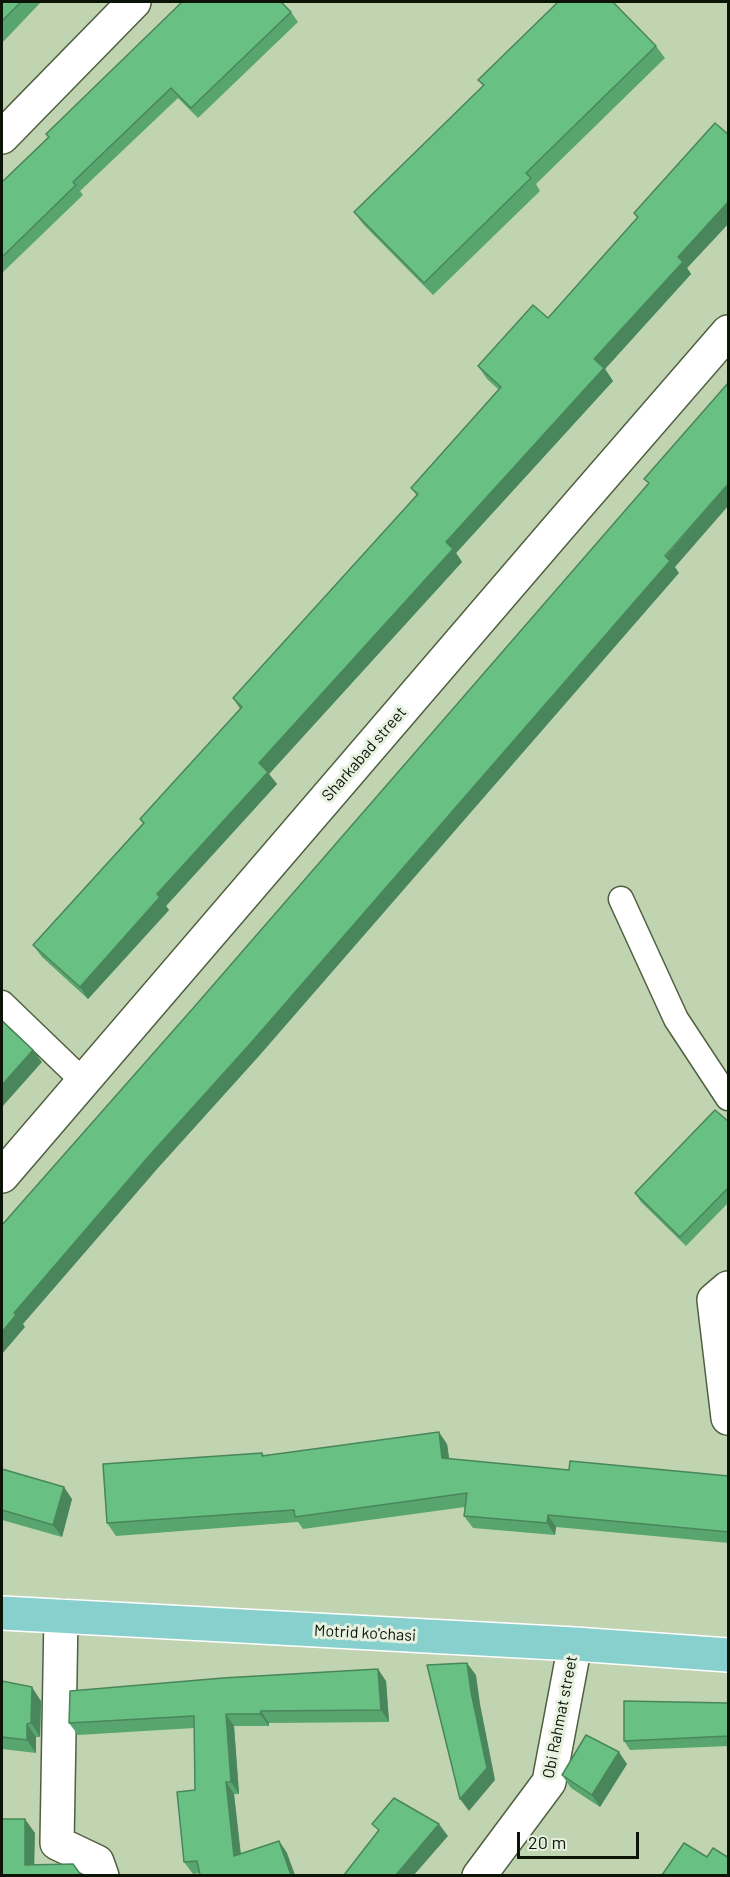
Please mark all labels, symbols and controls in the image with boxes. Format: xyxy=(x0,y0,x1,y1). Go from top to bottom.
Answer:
street label: Sharkabad street xyxy=(318,703,410,805)
street label: Motrid ko'chasi xyxy=(313,1621,417,1645)
street label: Obi Rahmat street xyxy=(539,1654,581,1780)
scale bar xyxy=(520,1820,642,1858)
text: 20 m xyxy=(528,1831,566,1853)

